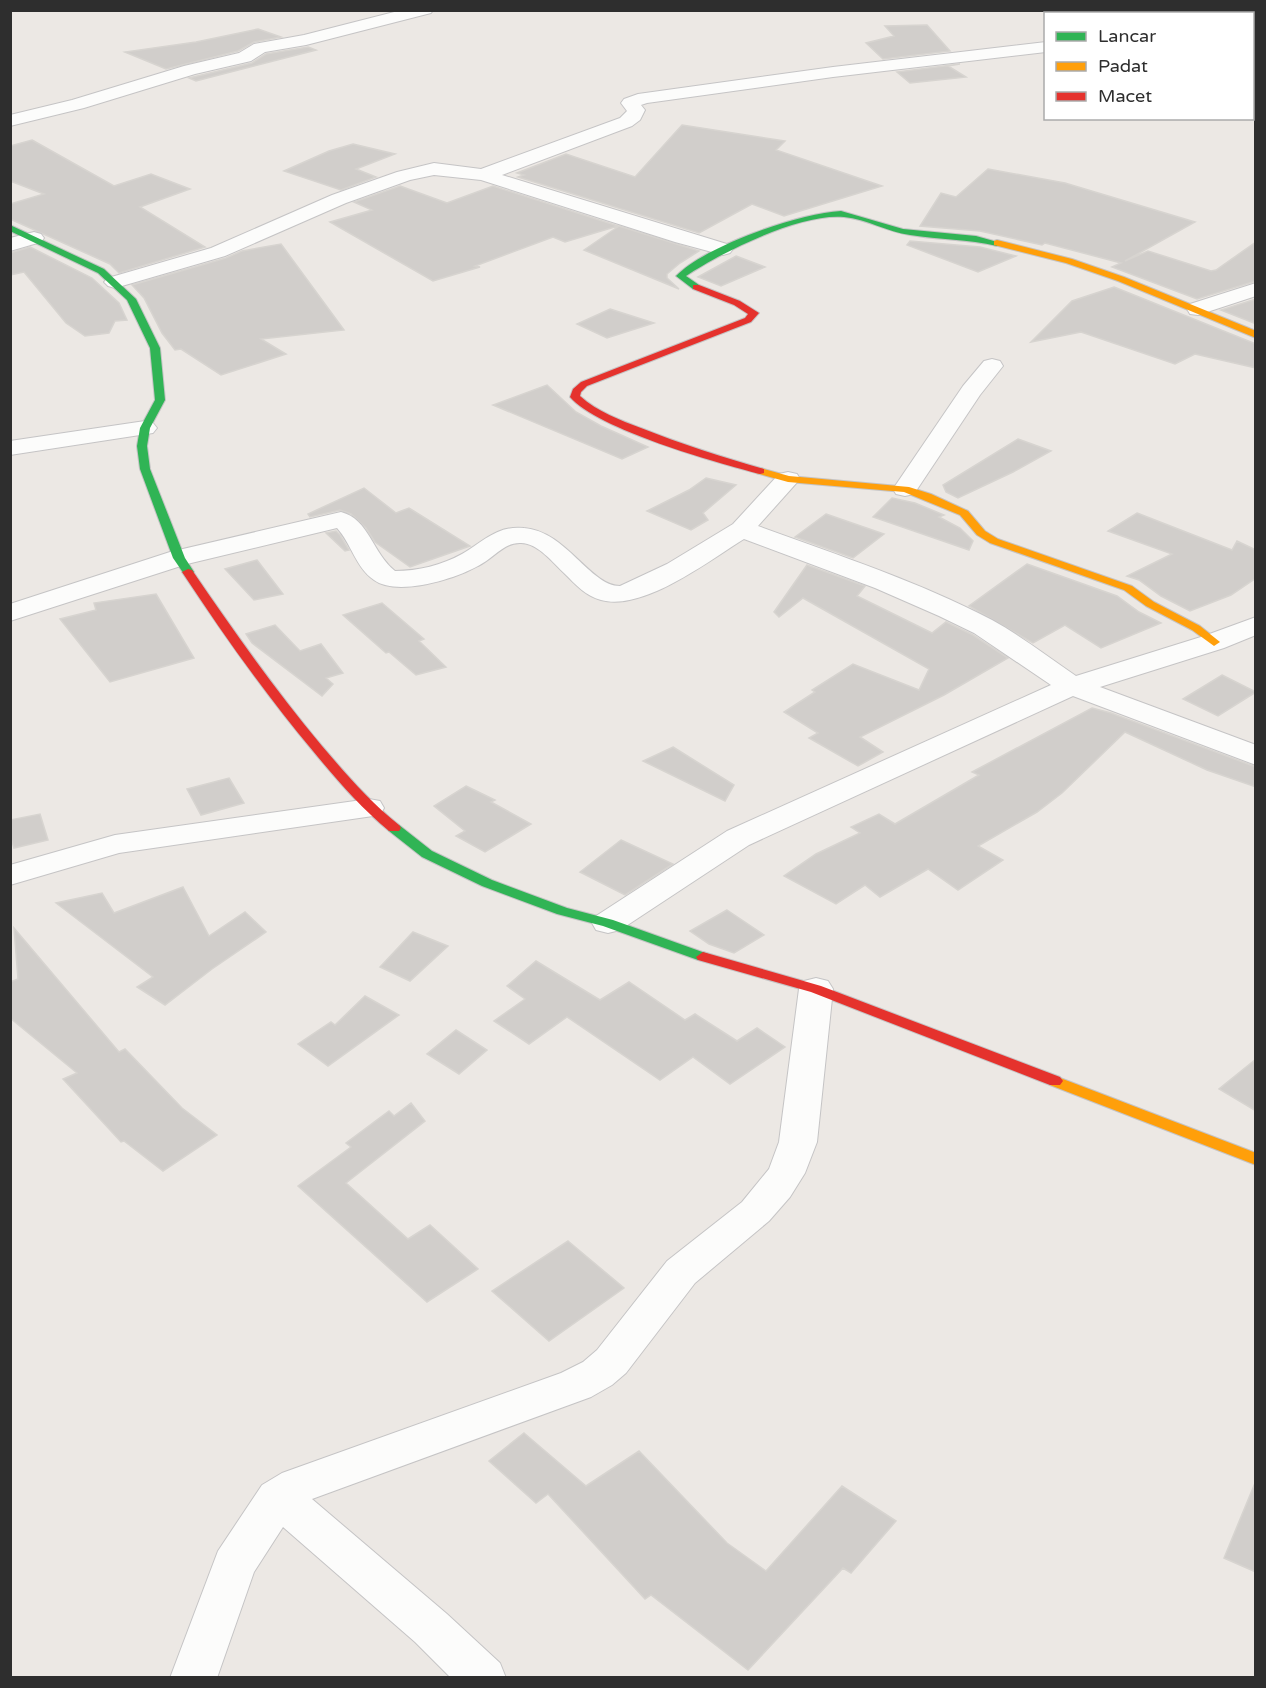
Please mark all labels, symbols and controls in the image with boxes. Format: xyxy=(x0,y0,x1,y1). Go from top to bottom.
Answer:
legend xyxy=(1044,12,1254,120)
text: Lancar xyxy=(1098,25,1156,47)
text: Padat xyxy=(1098,55,1148,77)
text: Macet xyxy=(1098,85,1152,107)

